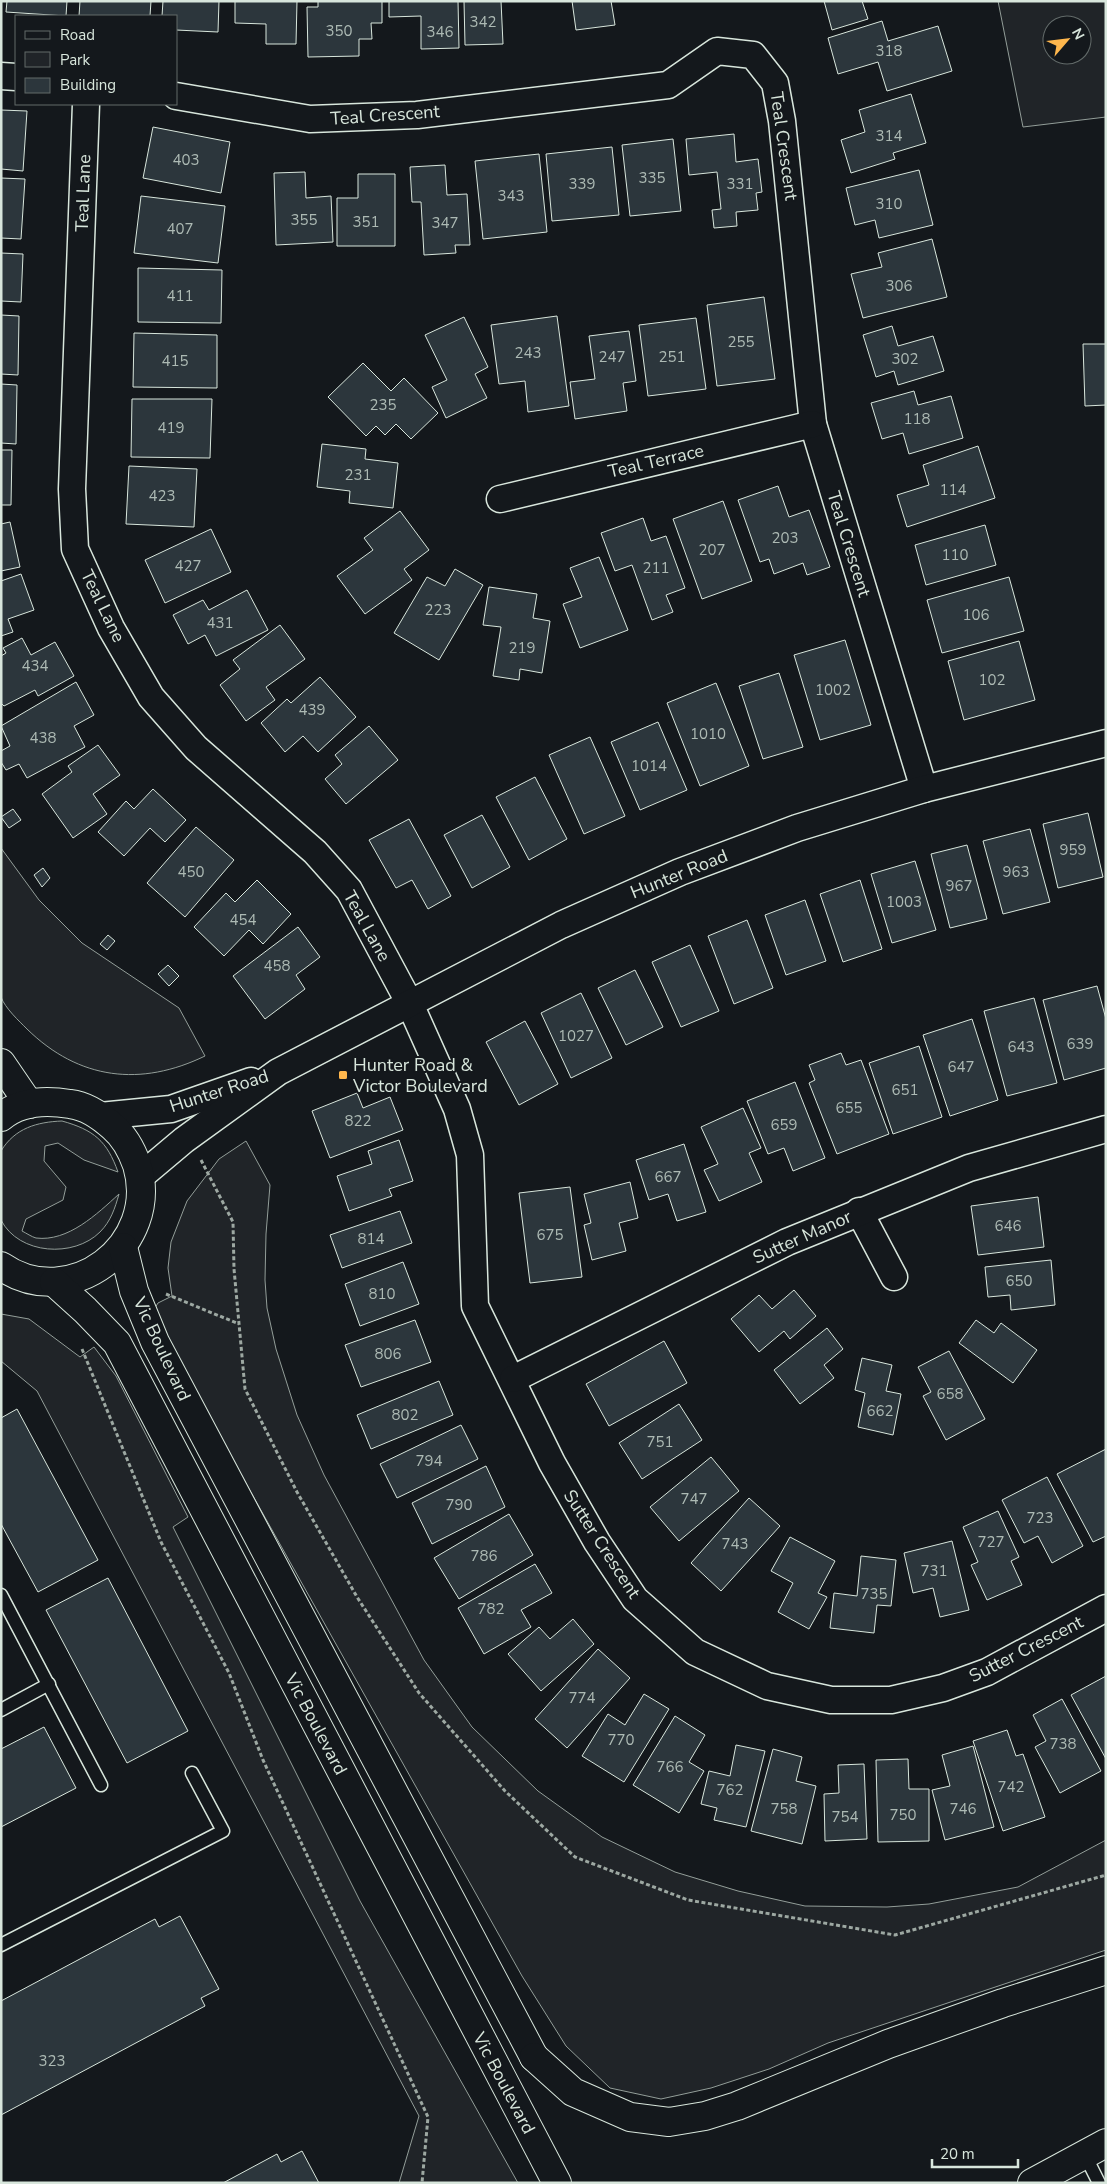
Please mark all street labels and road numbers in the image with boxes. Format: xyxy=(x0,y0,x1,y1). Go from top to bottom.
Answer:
street label: Teal Crescent xyxy=(764,90,804,203)
street label: Teal Crescent xyxy=(330,99,441,131)
street label: Teal Lane xyxy=(70,154,96,232)
street label: Teal Terrace xyxy=(606,438,706,484)
street label: Teal Crescent xyxy=(822,488,877,601)
street label: Teal Lane xyxy=(75,566,131,646)
street label: Hunter Road xyxy=(627,844,731,904)
street label: Teal Lane xyxy=(338,886,396,966)
street label: Hunter Road xyxy=(166,1064,272,1118)
street label: Sutter Manor xyxy=(749,1204,856,1269)
street label: Vic Boulevard xyxy=(127,1292,197,1405)
street label: Sutter Crescent xyxy=(558,1485,646,1604)
street label: Sutter Crescent xyxy=(965,1610,1088,1688)
street label: Vic Boulevard xyxy=(279,1668,353,1779)
street label: Vic Boulevard xyxy=(467,2027,541,2138)

